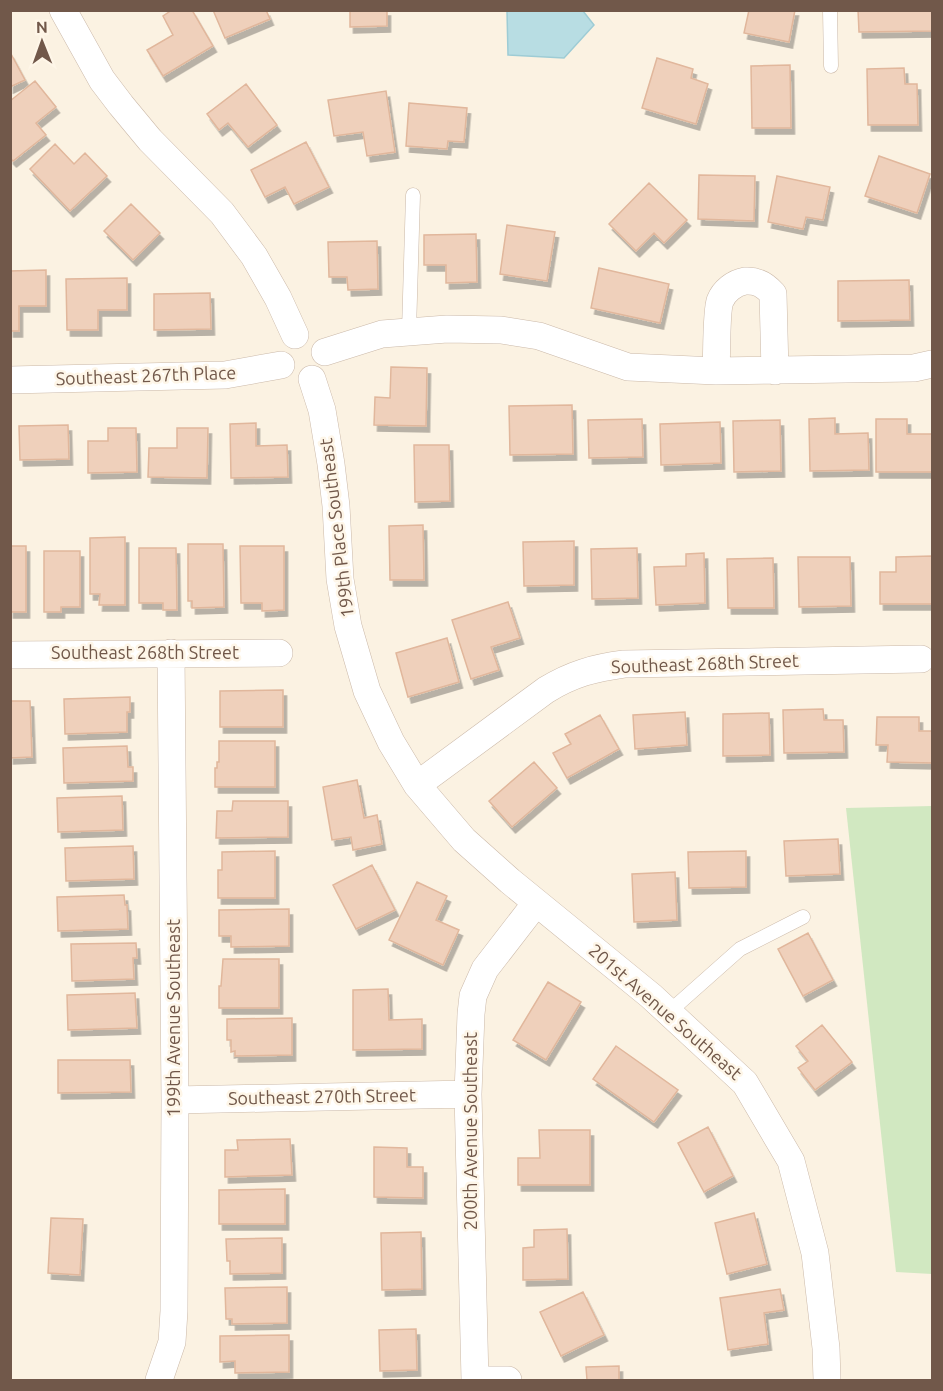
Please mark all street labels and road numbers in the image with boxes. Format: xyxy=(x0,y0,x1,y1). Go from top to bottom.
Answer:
street label: Southeast 267th Place xyxy=(55,362,237,388)
street label: 199th Place Southeast xyxy=(315,437,357,619)
street label: Southeast 268th Street xyxy=(51,642,239,662)
street label: Southeast 268th Street xyxy=(611,650,799,676)
street label: 199th Avenue Southeast xyxy=(163,919,183,1117)
street label: 201st Avenue Southeast xyxy=(585,939,746,1083)
street label: 200th Avenue Southeast xyxy=(460,1032,480,1230)
street label: Southeast 270th Street xyxy=(228,1084,416,1108)

